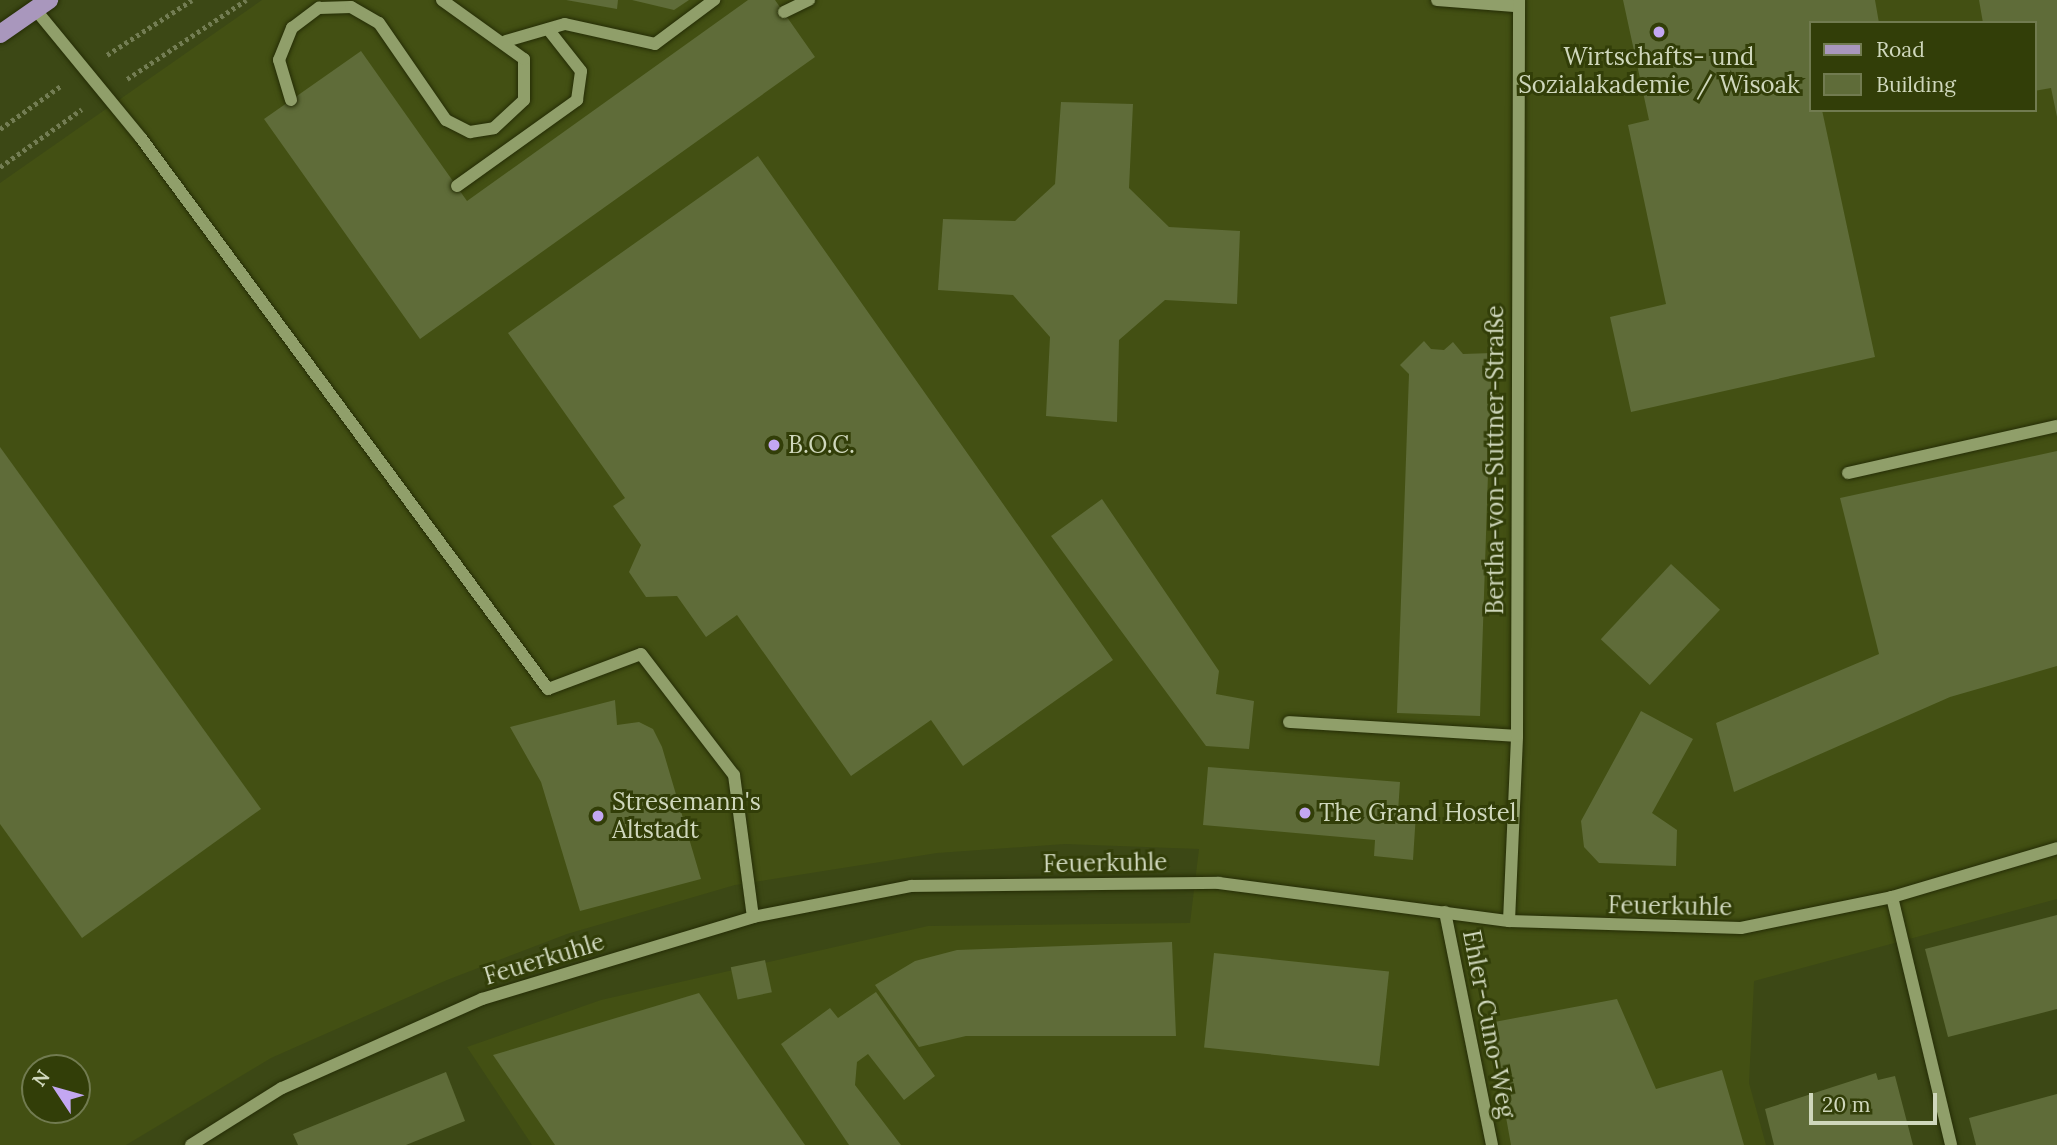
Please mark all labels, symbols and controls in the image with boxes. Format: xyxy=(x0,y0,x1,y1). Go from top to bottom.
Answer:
legend xyxy=(1808,21,2036,112)
marker: Wirtschafts- und Sozialakademie / Wisoak xyxy=(1651,24,1667,40)
text: Road xyxy=(1876,36,1925,63)
place label: Wirtschafts- und Sozialakademie / Wisoak xyxy=(1518,43,1800,99)
text: Building xyxy=(1876,71,1956,98)
street label: Bertha-von-Suttner-Straße xyxy=(1481,305,1509,615)
place label: B.O.C. xyxy=(788,431,855,459)
marker: B.O.C. xyxy=(766,437,782,453)
place label: Stresemann's Altstadt xyxy=(612,788,761,844)
place label: The Grand Hostel xyxy=(1319,799,1516,827)
marker: The Grand Hostel xyxy=(1297,805,1313,821)
marker: Stresemann's Altstadt xyxy=(590,808,606,824)
street label: Feuerkuhle xyxy=(1042,848,1168,878)
street label: Feuerkuhle xyxy=(1607,891,1733,921)
street label: Feuerkuhle xyxy=(480,927,608,991)
street label: Ehler-Cuno-Weg xyxy=(1457,928,1521,1120)
north arrow xyxy=(21,1054,91,1124)
text: N xyxy=(27,1065,55,1091)
scale bar xyxy=(1812,1078,1940,1122)
text: 20 m xyxy=(1822,1091,1871,1118)

